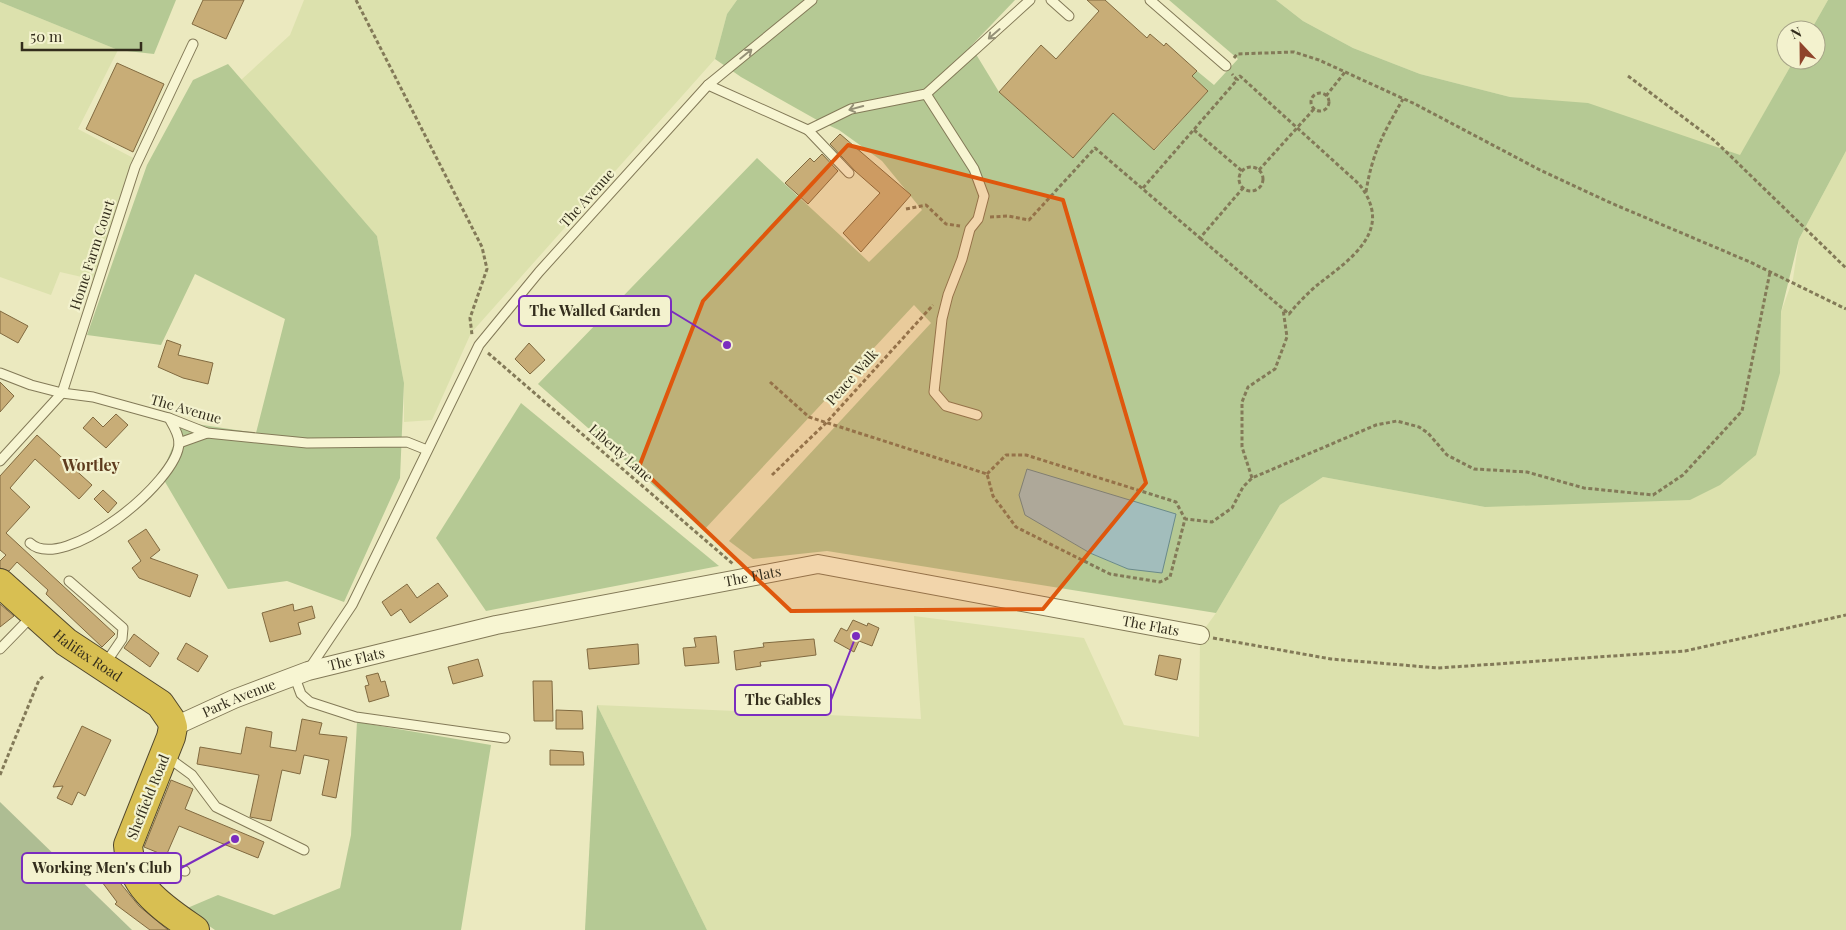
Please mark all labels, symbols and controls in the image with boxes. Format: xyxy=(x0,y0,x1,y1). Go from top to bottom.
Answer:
scale bar xyxy=(22,20,141,52)
north arrow xyxy=(1776,20,1826,70)
text: N xyxy=(1788,22,1804,43)
text: 50 m xyxy=(30,26,63,46)
one-way arrow xyxy=(988,28,1001,39)
one-way arrow xyxy=(739,49,752,60)
one-way arrow xyxy=(848,104,864,113)
street label: The Avenue xyxy=(555,164,618,231)
street label: Home Farm Court xyxy=(65,196,119,312)
callout: The Walled Garden xyxy=(519,296,671,326)
text: The Walled Garden xyxy=(529,300,661,320)
street label: Peace Walk xyxy=(821,344,882,409)
street label: The Avenue xyxy=(148,389,224,428)
street label: Liberty Lane xyxy=(585,419,657,486)
district label: Wortley xyxy=(61,454,120,475)
street label: The Flats xyxy=(723,561,783,591)
street label: The Flats xyxy=(1121,611,1181,640)
street label: Halifax Road xyxy=(49,625,126,686)
street label: The Flats xyxy=(326,643,386,675)
street label: Park Avenue xyxy=(199,674,278,721)
callout: The Gables xyxy=(735,685,831,715)
text: The Gables xyxy=(745,689,821,709)
street label: Sheffield Road xyxy=(122,751,173,842)
callout: Working Men's Club xyxy=(22,853,181,883)
text: Working Men's Club xyxy=(31,857,172,877)

